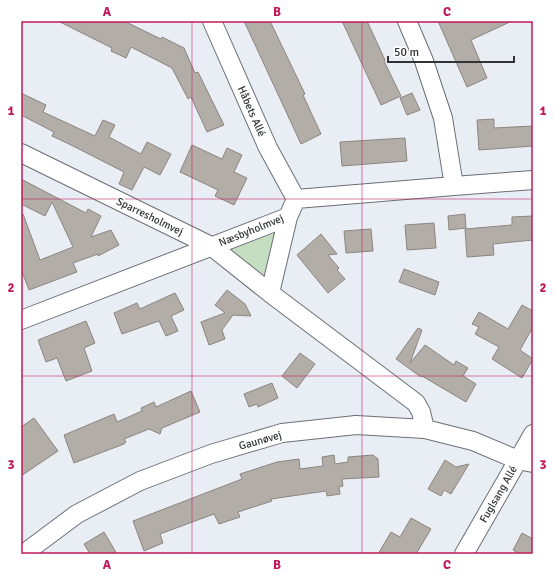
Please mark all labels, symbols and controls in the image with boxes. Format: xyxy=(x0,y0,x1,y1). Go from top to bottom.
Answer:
text: A xyxy=(103,4,112,20)
text: B xyxy=(273,4,281,20)
text: C xyxy=(443,4,451,20)
scale bar xyxy=(388,38,514,64)
text: 50 m xyxy=(394,45,419,60)
street label: Håbets Allé xyxy=(235,84,268,138)
text: 1 xyxy=(7,103,15,119)
text: 1 xyxy=(539,103,547,119)
street label: Sparresholmvej xyxy=(114,195,185,238)
street label: Næsbyholmvej xyxy=(217,212,286,249)
text: 2 xyxy=(7,280,15,296)
text: 2 xyxy=(539,280,547,296)
street label: Gaunøvej xyxy=(237,428,283,453)
text: 3 xyxy=(7,457,15,473)
text: 3 xyxy=(539,457,547,473)
street label: Fuglsang Allé xyxy=(477,464,520,525)
text: A xyxy=(103,557,112,573)
text: B xyxy=(273,557,281,573)
text: C xyxy=(443,557,451,573)

